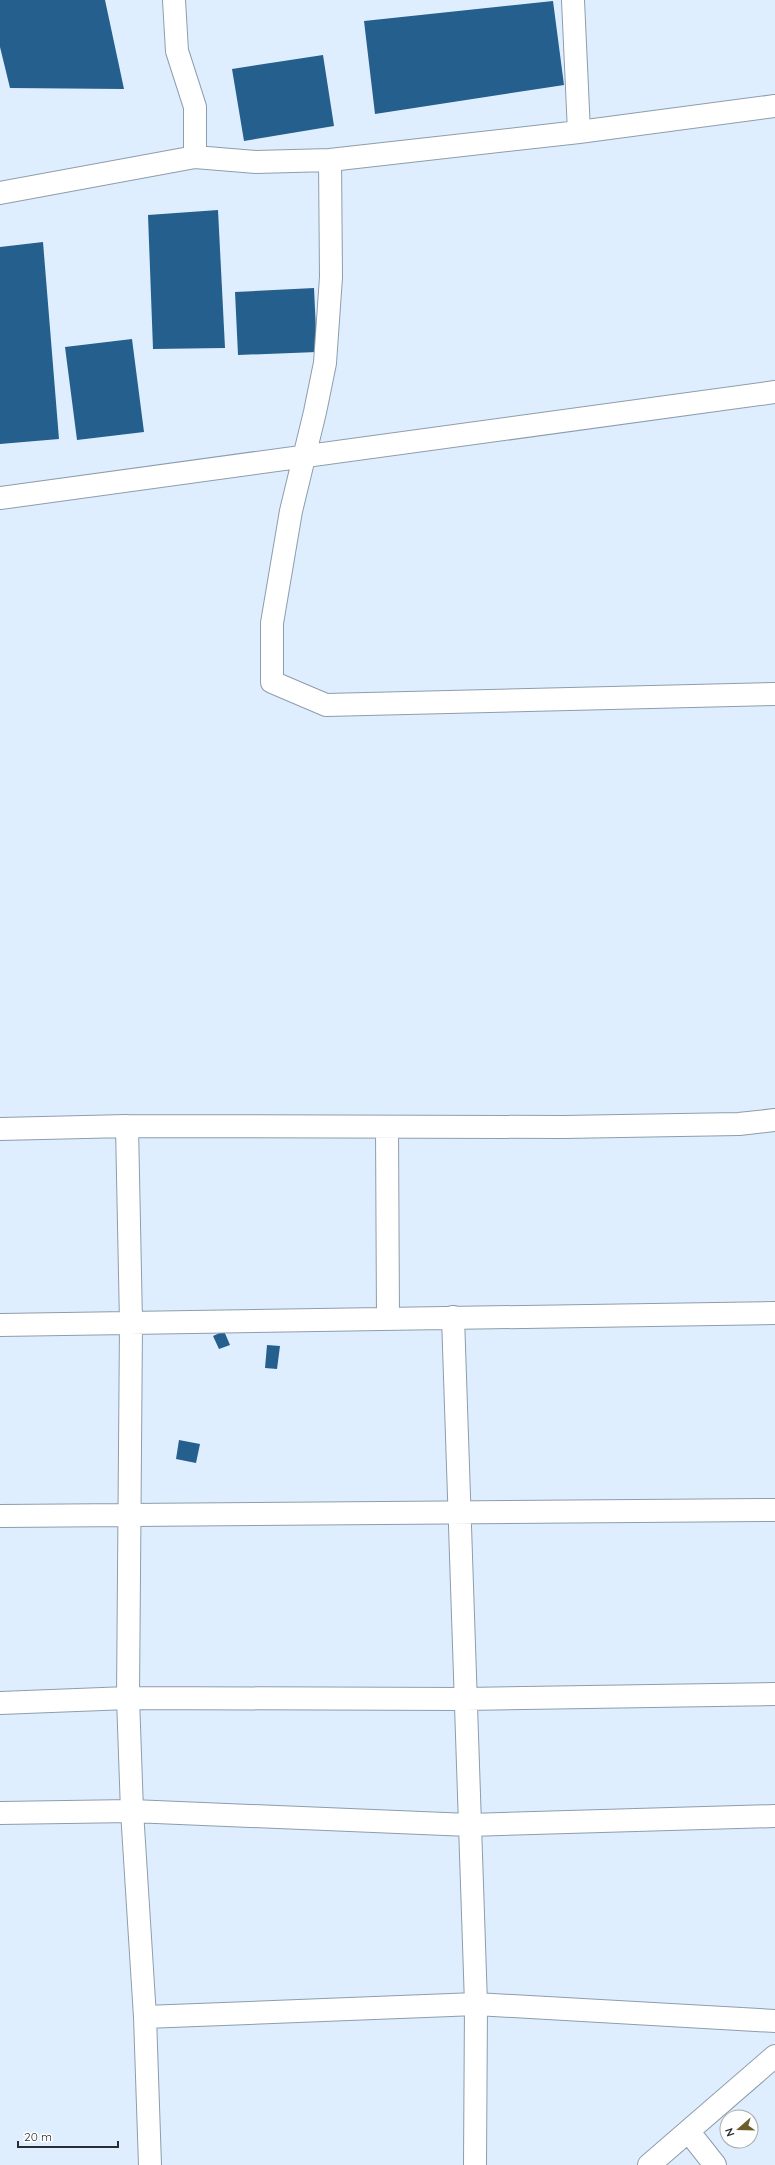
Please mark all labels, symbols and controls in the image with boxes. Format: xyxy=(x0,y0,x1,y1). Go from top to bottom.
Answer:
north arrow xyxy=(719,2109,759,2149)
scale bar xyxy=(18,2123,118,2149)
text: N xyxy=(722,2126,738,2139)
text: 20 m xyxy=(24,2129,52,2144)

